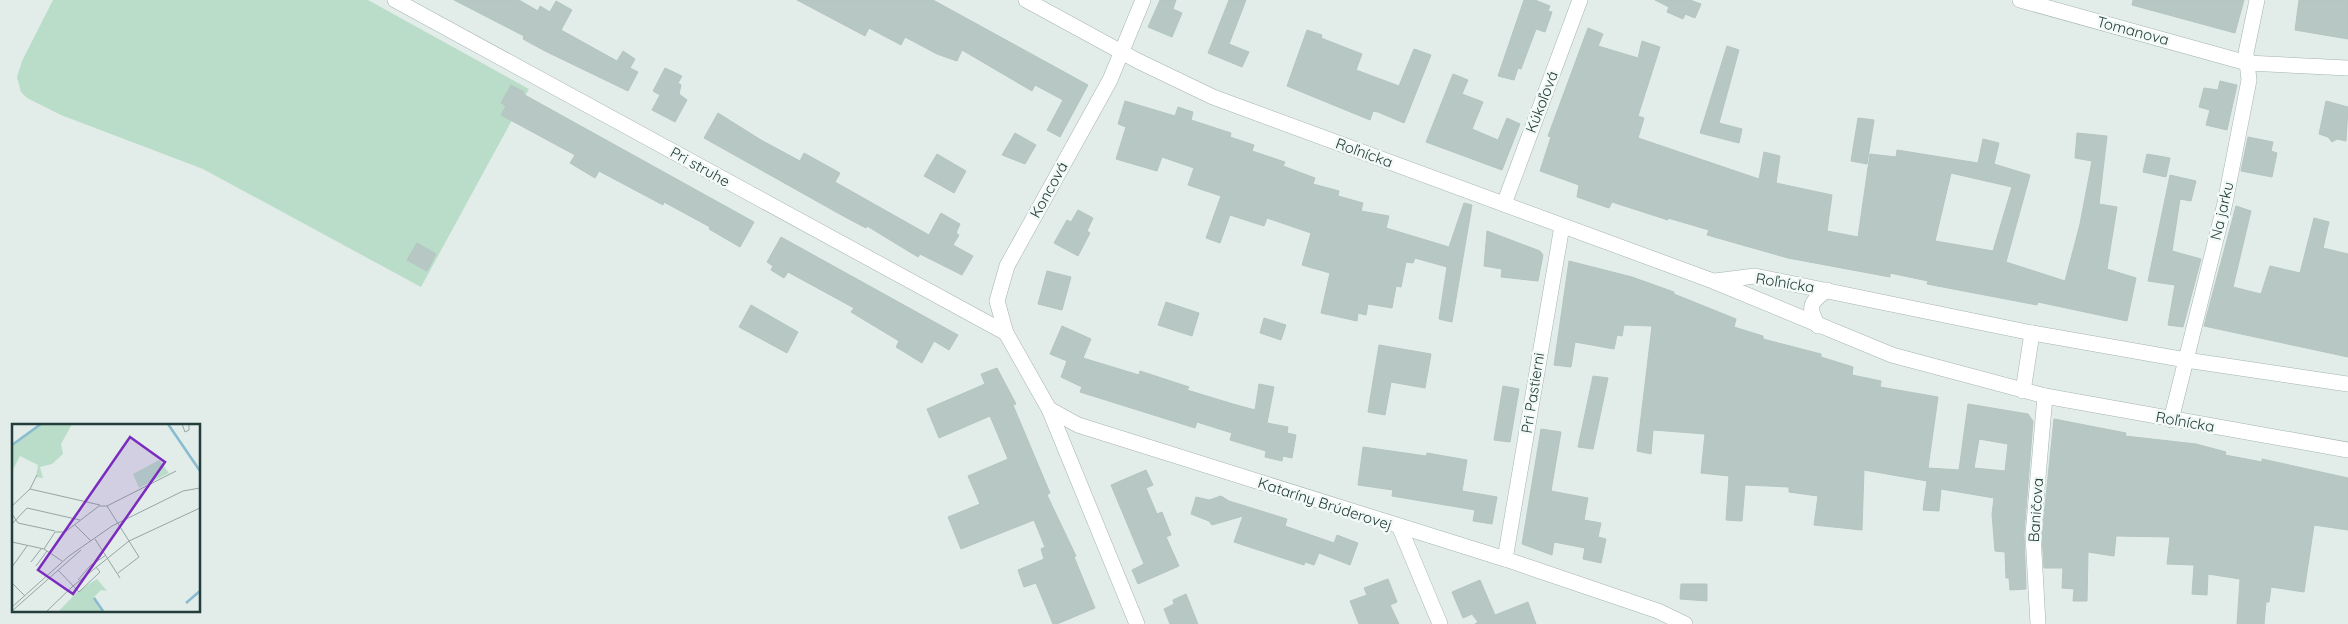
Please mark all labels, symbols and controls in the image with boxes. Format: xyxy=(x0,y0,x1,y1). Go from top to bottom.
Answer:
street label: Tomanova xyxy=(2095,12,2171,49)
street label: Kúkoľová xyxy=(1521,68,1562,136)
street label: Roľnícka xyxy=(1333,133,1395,172)
street label: Pri struhe xyxy=(667,142,733,191)
street label: Koncová xyxy=(1025,158,1072,221)
street label: Na jarku xyxy=(2206,180,2237,242)
street label: Roľnícka xyxy=(1754,268,1816,297)
street label: Pri Pastierni xyxy=(1517,351,1548,435)
street label: Roľnícka xyxy=(2154,407,2216,436)
inset map xyxy=(12,424,200,612)
street label: Kataríny Brúderovej xyxy=(1256,473,1395,534)
street label: Baničova xyxy=(2024,477,2047,543)

